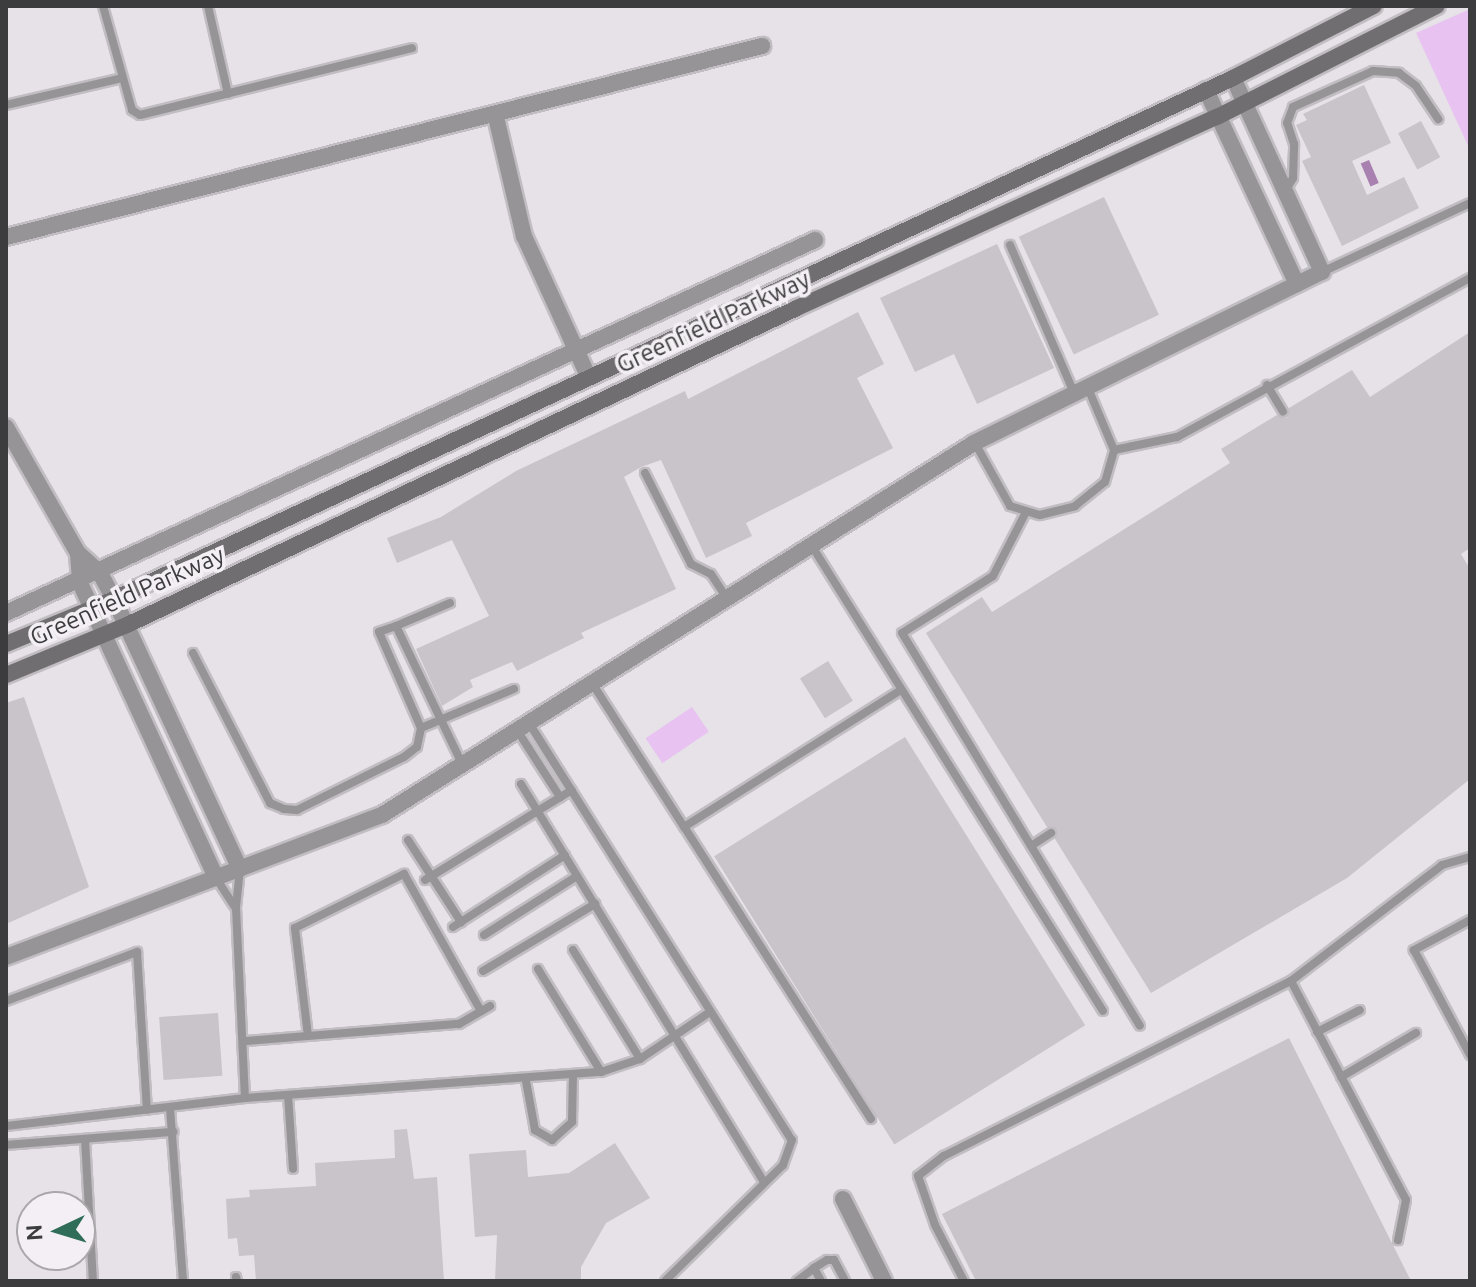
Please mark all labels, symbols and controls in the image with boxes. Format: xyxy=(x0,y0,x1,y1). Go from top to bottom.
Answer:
street label: Greenfield Parkway xyxy=(612,265,814,379)
street label: Greenfield Parkway xyxy=(25,540,229,652)
north arrow xyxy=(16,1191,96,1271)
text: N xyxy=(21,1224,47,1242)

